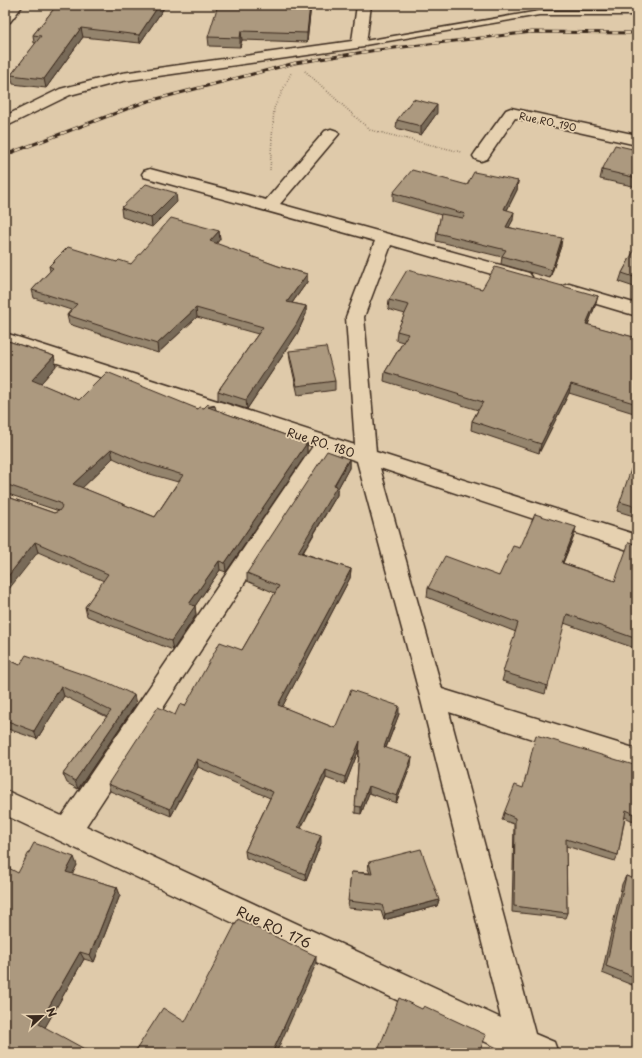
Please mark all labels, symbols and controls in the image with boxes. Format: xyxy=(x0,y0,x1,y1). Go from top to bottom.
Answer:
street label: Rue RO. 190 xyxy=(518,108,578,134)
street label: Rue RO. 180 xyxy=(285,423,357,461)
street label: Rue RO. 176 xyxy=(233,901,315,954)
north arrow xyxy=(22,996,62,1036)
text: N xyxy=(42,1005,61,1020)

